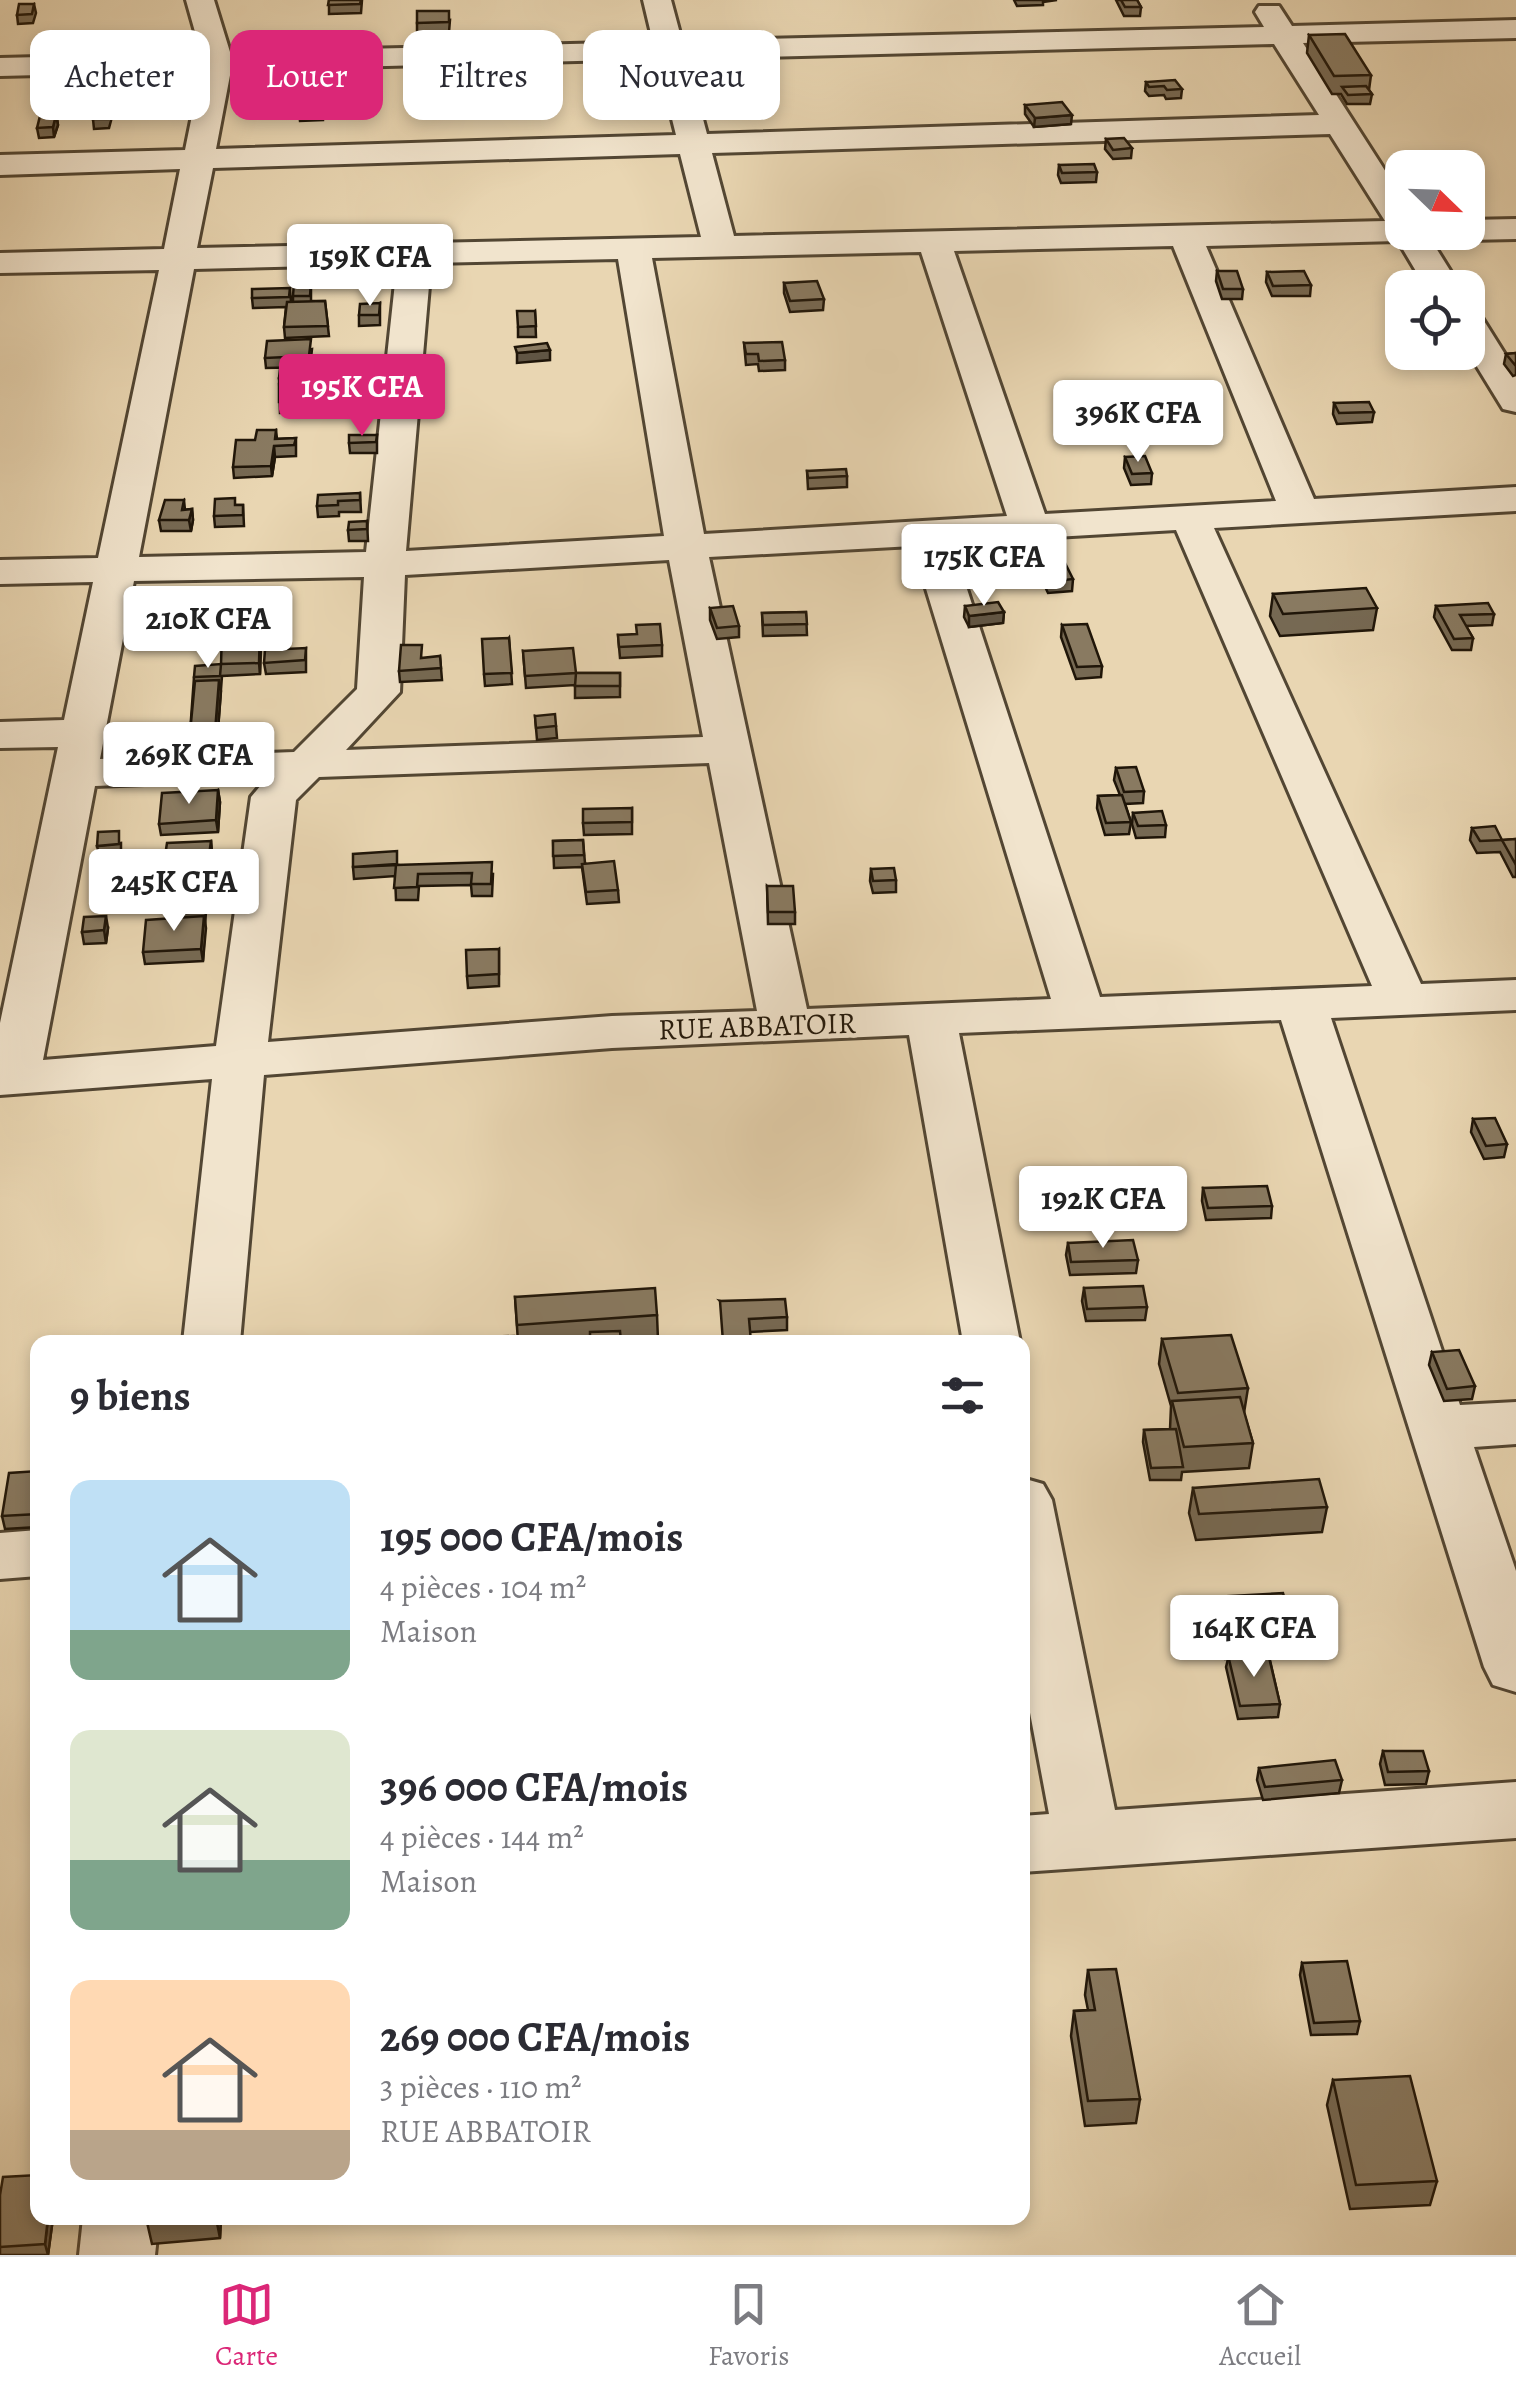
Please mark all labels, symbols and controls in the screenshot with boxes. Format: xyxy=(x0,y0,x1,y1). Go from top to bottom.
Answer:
chip: Acheter xyxy=(30,30,210,120)
chip: Louer xyxy=(230,30,383,120)
chip: Filtres xyxy=(403,30,563,120)
chip: Nouveau xyxy=(583,30,780,120)
north arrow xyxy=(1385,150,1485,250)
map controls xyxy=(1385,150,1485,370)
pin: 159K CFA xyxy=(267,224,473,309)
text: 159K CFA xyxy=(309,234,431,278)
button: locate xyxy=(1385,270,1485,370)
pin: 195K CFA xyxy=(259,354,465,439)
text: 195K CFA xyxy=(301,364,423,408)
pin: 396K CFA xyxy=(1035,380,1241,465)
text: 396K CFA xyxy=(1075,390,1201,434)
pin: 175K CFA xyxy=(881,524,1087,609)
text: 175K CFA xyxy=(924,534,1044,578)
pin: 210K CFA xyxy=(105,586,311,671)
text: 210K CFA xyxy=(145,596,271,640)
pin: 269K CFA xyxy=(86,722,292,807)
text: 269K CFA xyxy=(125,732,253,776)
pin: 245K CFA xyxy=(71,849,277,934)
text: 245K CFA xyxy=(111,859,237,903)
street label: RUE ABBATOIR xyxy=(657,1003,857,1049)
pin: 192K CFA xyxy=(1000,1166,1206,1251)
text: 192K CFA xyxy=(1041,1176,1165,1220)
text: 9 biens xyxy=(70,1367,191,1424)
icon: filters xyxy=(935,1368,990,1423)
text: 195 000 CFA/mois xyxy=(380,1508,683,1565)
icon: home xyxy=(150,1520,270,1640)
text: 4 pièces · 104 m² xyxy=(380,1565,586,1609)
pin: 164K CFA xyxy=(1151,1595,1357,1680)
text: 164K CFA xyxy=(1192,1605,1316,1649)
text: Maison xyxy=(380,1609,477,1653)
text: 396 000 CFA/mois xyxy=(380,1758,688,1815)
icon: home xyxy=(150,1770,270,1890)
text: 4 pièces · 144 m² xyxy=(380,1815,584,1859)
text: Maison xyxy=(380,1859,477,1903)
text: 269 000 CFA/mois xyxy=(380,2008,690,2065)
icon: home xyxy=(150,2020,270,2140)
text: 3 pièces · 110 m² xyxy=(380,2065,582,2109)
text: RUE ABBATOIR xyxy=(380,2109,591,2153)
tab: Carte xyxy=(215,2277,278,2375)
tab: Favoris xyxy=(708,2277,789,2375)
tab: Accueil xyxy=(1219,2277,1301,2375)

